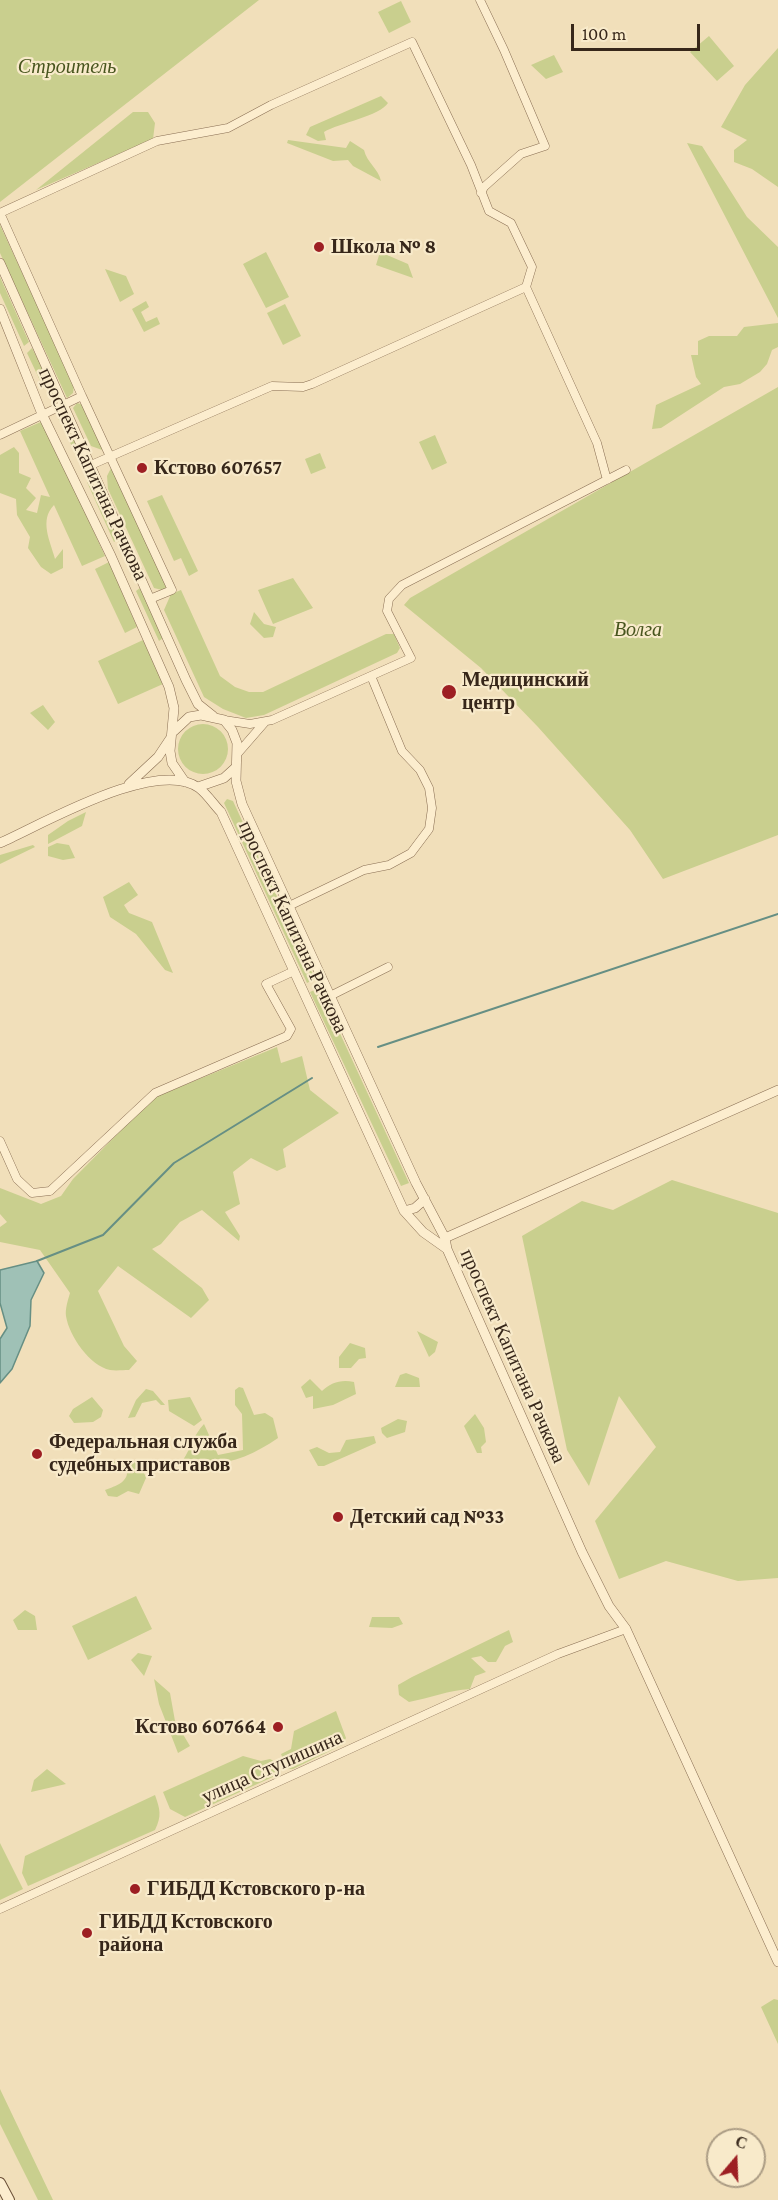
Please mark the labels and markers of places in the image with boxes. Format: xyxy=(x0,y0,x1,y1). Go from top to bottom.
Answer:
place label: Школа № 8 xyxy=(331,235,436,259)
marker: Школа № 8 xyxy=(312,240,326,254)
place label: Кстово 607657 xyxy=(154,456,282,480)
marker: Кстово 607657 xyxy=(135,461,149,475)
place label: Медицинский центр xyxy=(462,668,589,715)
marker: Медицинский центр xyxy=(440,683,458,701)
place label: Федеральная служба судебных приставов xyxy=(49,1430,237,1477)
marker: Федеральная служба судебных приставов xyxy=(30,1447,44,1461)
place label: Детский сад №33 xyxy=(350,1505,504,1529)
marker: Детский сад №33 xyxy=(331,1510,345,1524)
place label: Кстово 607664 xyxy=(135,1715,266,1739)
marker: Кстово 607664 xyxy=(271,1720,285,1734)
place label: ГИБДД Кстовского р-на xyxy=(147,1877,365,1901)
marker: ГИБДД Кстовского р-на xyxy=(128,1882,142,1896)
place label: ГИБДД Кстовского района xyxy=(99,1910,273,1957)
marker: ГИБДД Кстовского района xyxy=(80,1926,94,1940)

